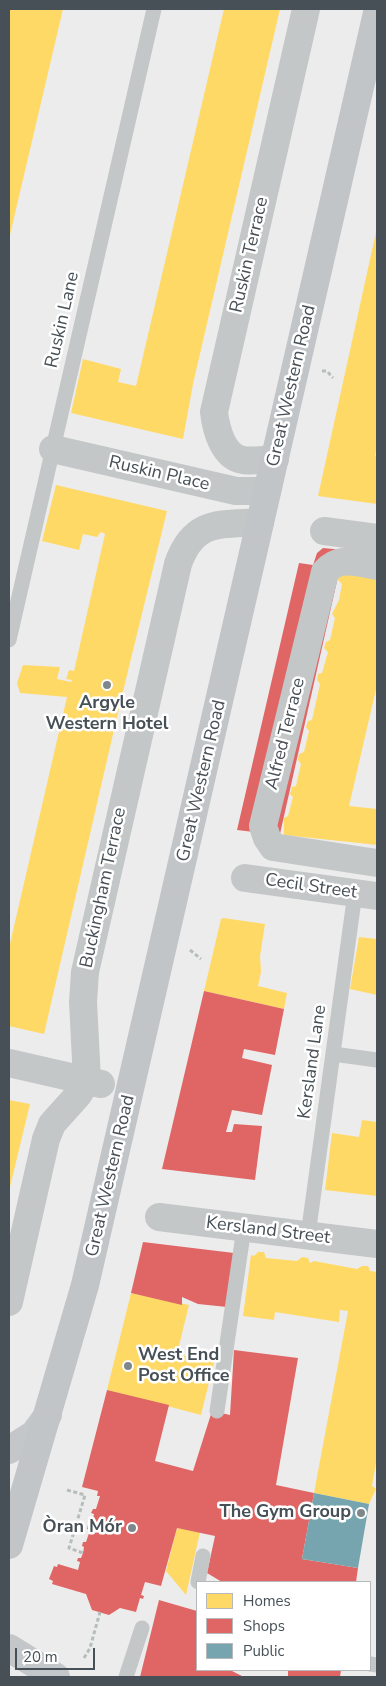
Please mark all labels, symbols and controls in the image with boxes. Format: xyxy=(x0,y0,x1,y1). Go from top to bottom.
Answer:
street label: Ruskin Terrace xyxy=(226,195,274,315)
street label: Ruskin Lane xyxy=(41,270,85,370)
street label: Great Western Road xyxy=(263,303,321,469)
street label: Ruskin Place xyxy=(106,452,212,496)
street label: Alfred Terrace xyxy=(262,676,310,792)
marker: Argyle Western Hotel xyxy=(101,679,113,691)
place label: Argyle Western Hotel xyxy=(46,693,168,736)
street label: Great Western Road xyxy=(173,698,231,864)
street label: Buckingham Terrace xyxy=(76,806,132,970)
street label: Cecil Street xyxy=(264,870,358,904)
street label: Kersland Lane xyxy=(294,1004,332,1120)
street label: Great Western Road xyxy=(82,1093,140,1259)
street label: Kersland Street xyxy=(205,1213,331,1249)
place label: West End Post Office xyxy=(138,1345,229,1388)
marker: West End Post Office xyxy=(122,1360,134,1372)
place label: The Gym Group xyxy=(220,1502,351,1524)
marker: The Gym Group xyxy=(355,1507,367,1519)
place label: Òran Mór xyxy=(43,1517,122,1539)
marker: Òran Mór xyxy=(126,1522,138,1534)
legend xyxy=(196,1581,371,1671)
text: Homes xyxy=(243,1591,291,1611)
text: Shops xyxy=(243,1616,285,1636)
scale bar xyxy=(18,1638,98,1670)
text: Public xyxy=(243,1641,284,1661)
text: 20 m xyxy=(23,1647,58,1667)

